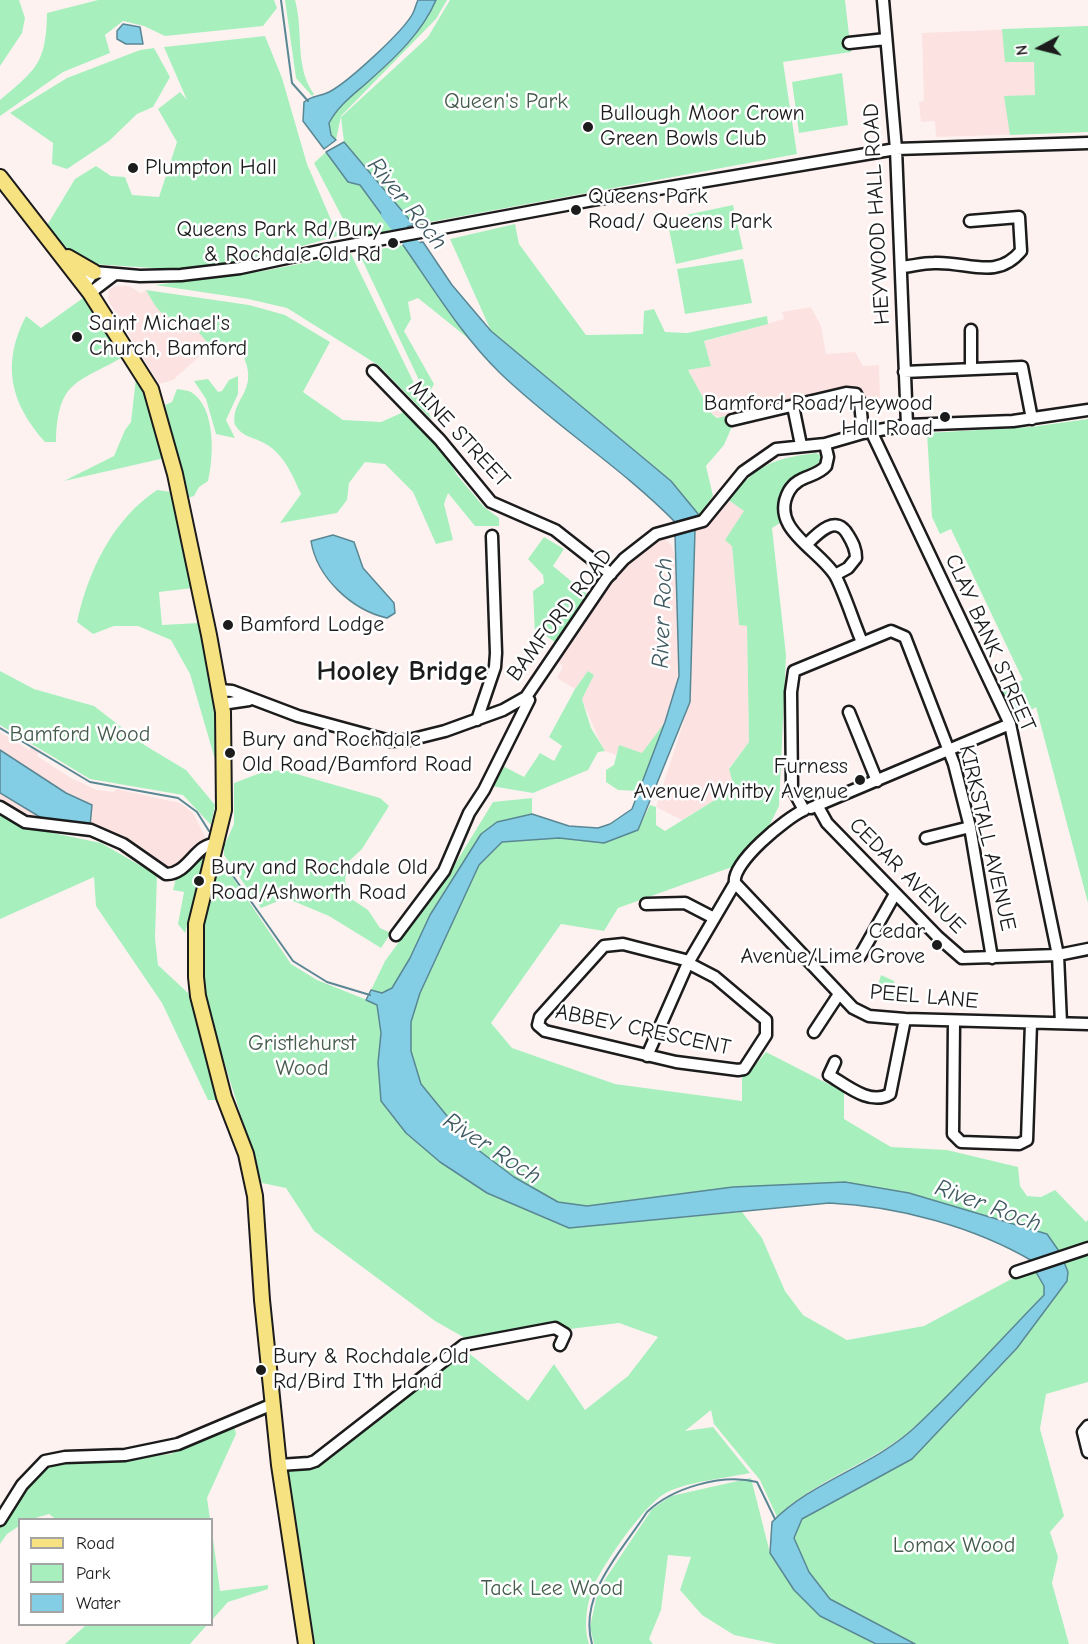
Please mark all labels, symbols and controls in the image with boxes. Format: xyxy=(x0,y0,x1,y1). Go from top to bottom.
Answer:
north arrow xyxy=(1010,18,1070,78)
text: N xyxy=(1013,44,1032,56)
park label: Queen's Park xyxy=(444,89,568,115)
place label: Bullough Moor Crown Green Bowls Club xyxy=(600,101,805,152)
street label: HEYWOOD HALL ROAD xyxy=(858,103,896,325)
marker: Bullough Moor Crown Green Bowls Club xyxy=(581,120,595,134)
water label: River Roch xyxy=(361,152,453,256)
place label: Plumpton Hall xyxy=(145,155,277,181)
marker: Plumpton Hall xyxy=(126,161,140,175)
place label: Queens Park Road/ Queens Park xyxy=(588,184,772,236)
marker: Queens Park Road/ Queens Park xyxy=(569,203,583,217)
place label: Queens Park Rd/Bury & Rochdale Old Rd xyxy=(176,217,381,268)
marker: Queens Park Rd/Bury & Rochdale Old Rd xyxy=(386,236,400,250)
place label: Saint Michael's Church, Bamford xyxy=(89,311,247,362)
marker: Saint Michael's Church, Bamford xyxy=(70,330,84,344)
street label: MINE STREET xyxy=(403,375,515,493)
place label: Bamford Road/Heywood Hall Road xyxy=(704,391,933,442)
marker: Bamford Road/Heywood Hall Road xyxy=(938,410,952,424)
street label: BAMFORD ROAD xyxy=(502,543,618,687)
street label: CLAY BANK STREET xyxy=(939,550,1041,736)
water label: River Roch xyxy=(647,557,679,669)
place label: Bamford Lodge xyxy=(240,612,384,638)
marker: Bamford Lodge xyxy=(221,618,235,632)
district label: Hooley Bridge xyxy=(317,655,487,689)
park label: Bamford Wood xyxy=(10,722,150,748)
place label: Bury and Rochdale Old Road/Bamford Road xyxy=(242,727,472,778)
street label: KIRKSTALL AVENUE xyxy=(953,742,1021,934)
marker: Bury and Rochdale Old Road/Bamford Road xyxy=(223,746,237,760)
place label: Furness Avenue/Whitby Avenue xyxy=(633,754,848,806)
marker: Furness Avenue/Whitby Avenue xyxy=(853,773,867,787)
street label: CEDAR AVENUE xyxy=(843,812,971,940)
place label: Bury and Rochdale Old Road/Ashworth Road xyxy=(211,855,428,906)
marker: Bury and Rochdale Old Road/Ashworth Road xyxy=(192,874,206,888)
place label: Cedar Avenue/Lime Grove xyxy=(741,919,925,970)
marker: Cedar Avenue/Lime Grove xyxy=(930,938,944,952)
street label: PEEL LANE xyxy=(869,979,979,1015)
street label: ABBEY CRESCENT xyxy=(553,999,733,1061)
park label: Gristlehurst Wood xyxy=(248,1031,356,1082)
water label: River Roch xyxy=(438,1107,546,1191)
water label: River Roch xyxy=(931,1174,1045,1238)
place label: Bury & Rochdale Old Rd/Bird I'th Hand xyxy=(273,1344,469,1396)
marker: Bury & Rochdale Old Rd/Bird I'th Hand xyxy=(254,1363,268,1377)
legend xyxy=(18,1518,213,1626)
text: Road xyxy=(76,1533,115,1554)
park label: Lomax Wood xyxy=(893,1533,1015,1559)
text: Park xyxy=(76,1563,110,1584)
park label: Tack Lee Wood xyxy=(481,1576,623,1602)
text: Water xyxy=(76,1593,120,1614)

